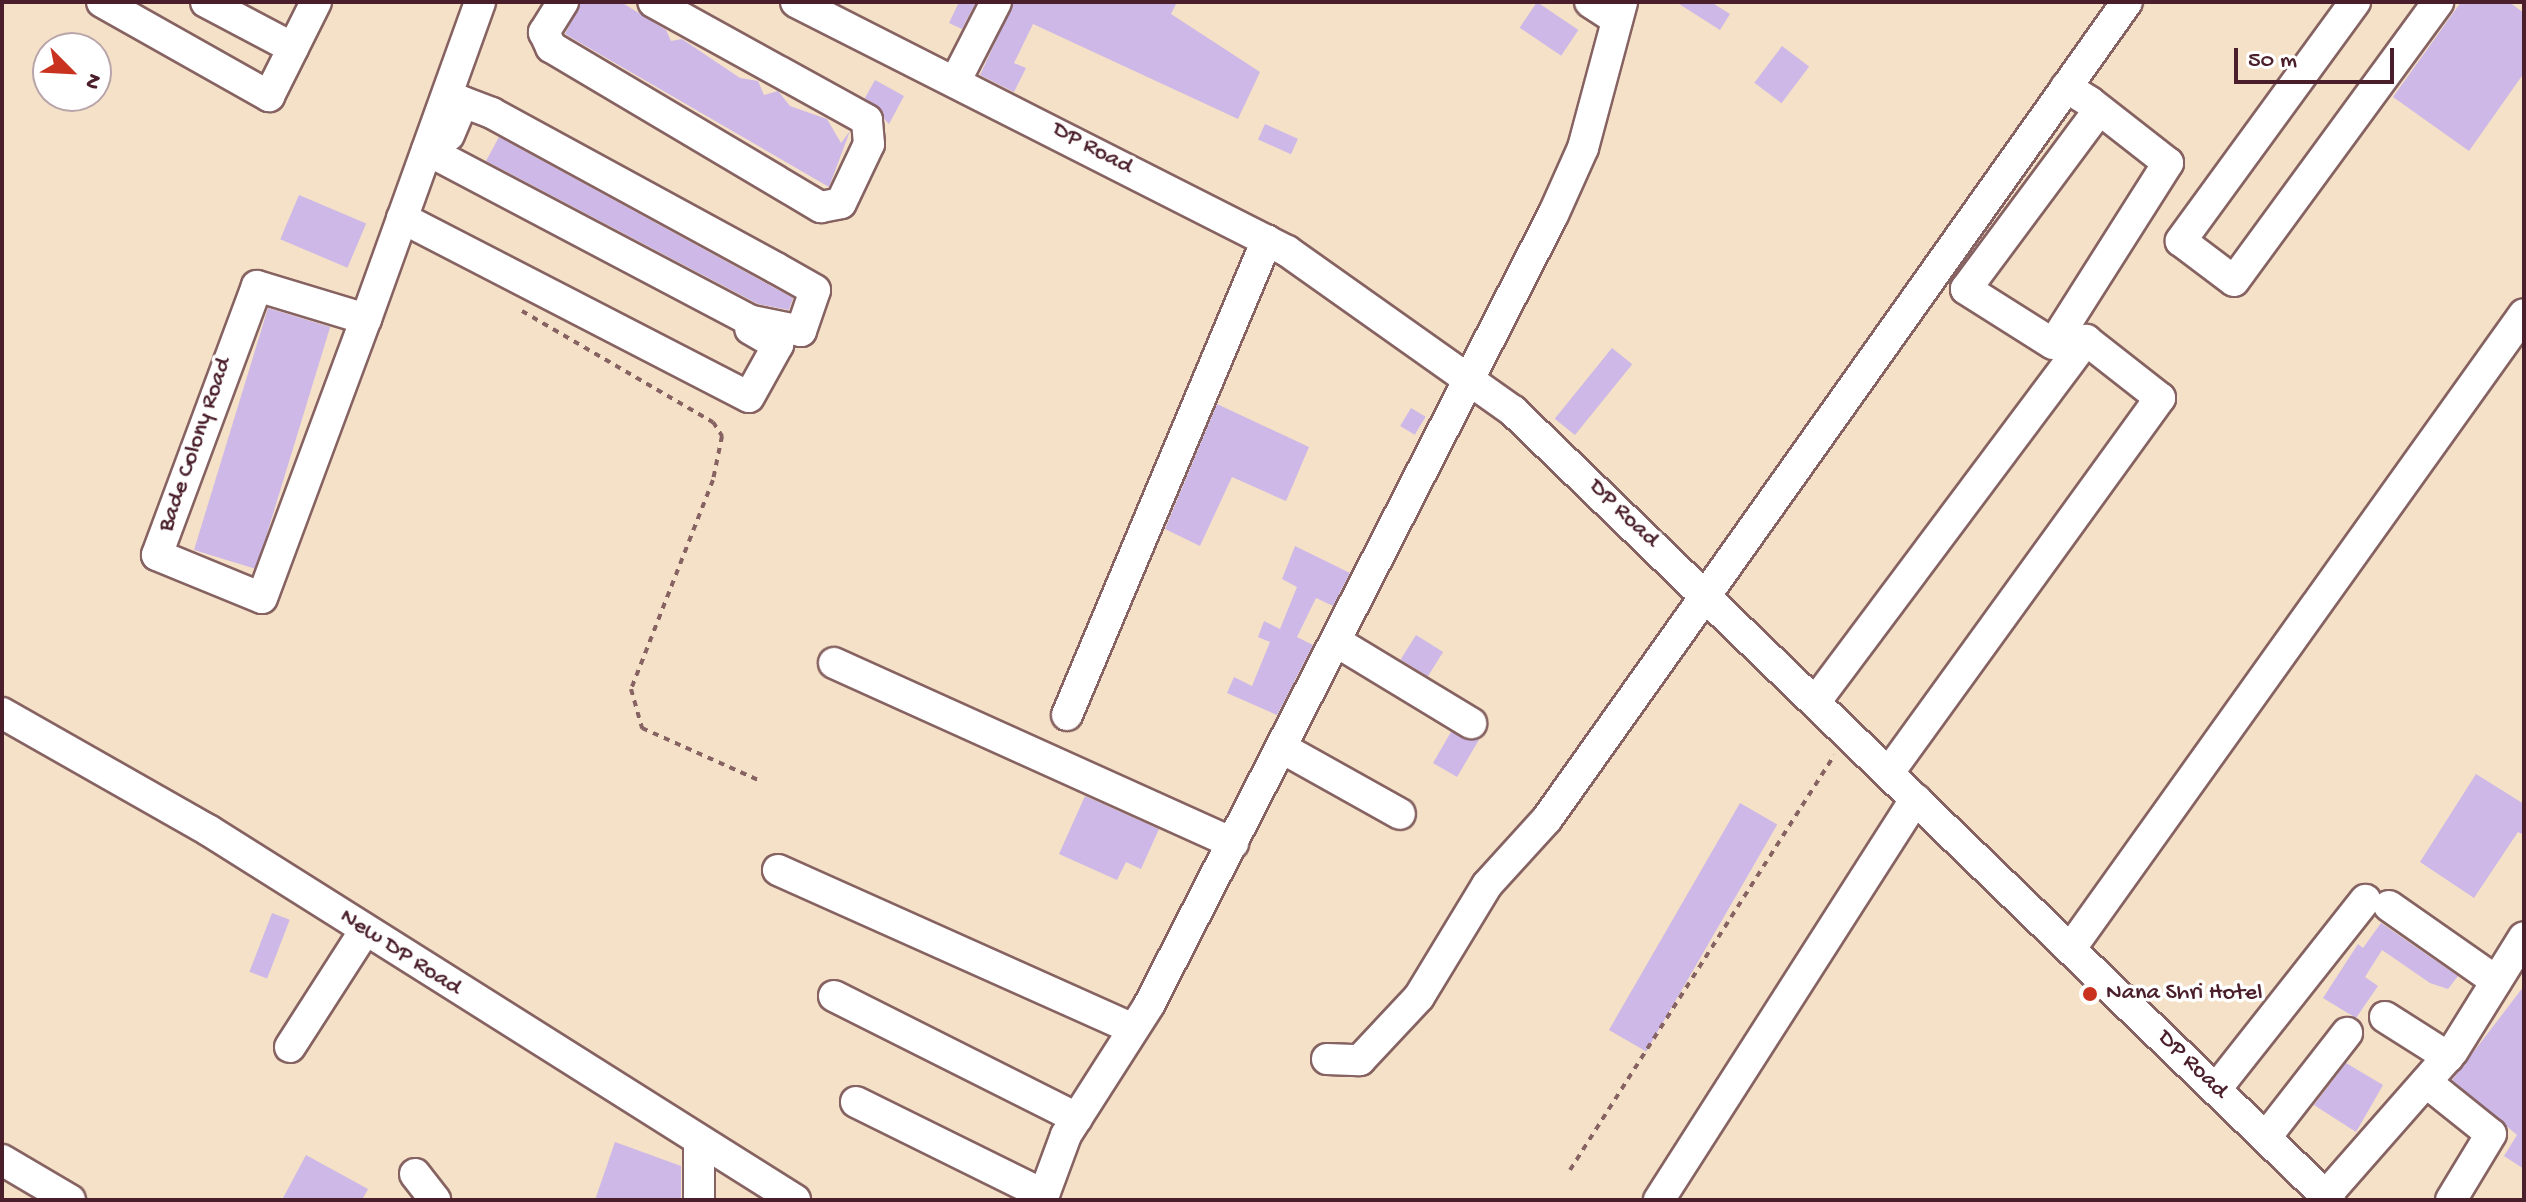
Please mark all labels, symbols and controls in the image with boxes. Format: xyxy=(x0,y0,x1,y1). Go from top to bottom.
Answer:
north arrow xyxy=(32,32,112,112)
scale bar xyxy=(2238,32,2398,82)
text: 50 m xyxy=(2248,47,2297,76)
text: N xyxy=(77,69,107,93)
street label: DP Road xyxy=(1047,116,1137,182)
street label: Bade Colony Road xyxy=(153,354,239,536)
street label: DP Road xyxy=(1582,473,1664,555)
street label: New DP Road xyxy=(334,903,466,1003)
place label: Nana Shri Hotel xyxy=(2106,980,2262,1008)
marker: Nana Shri Hotel xyxy=(2081,985,2099,1003)
street label: DP Road xyxy=(2151,1024,2233,1106)

